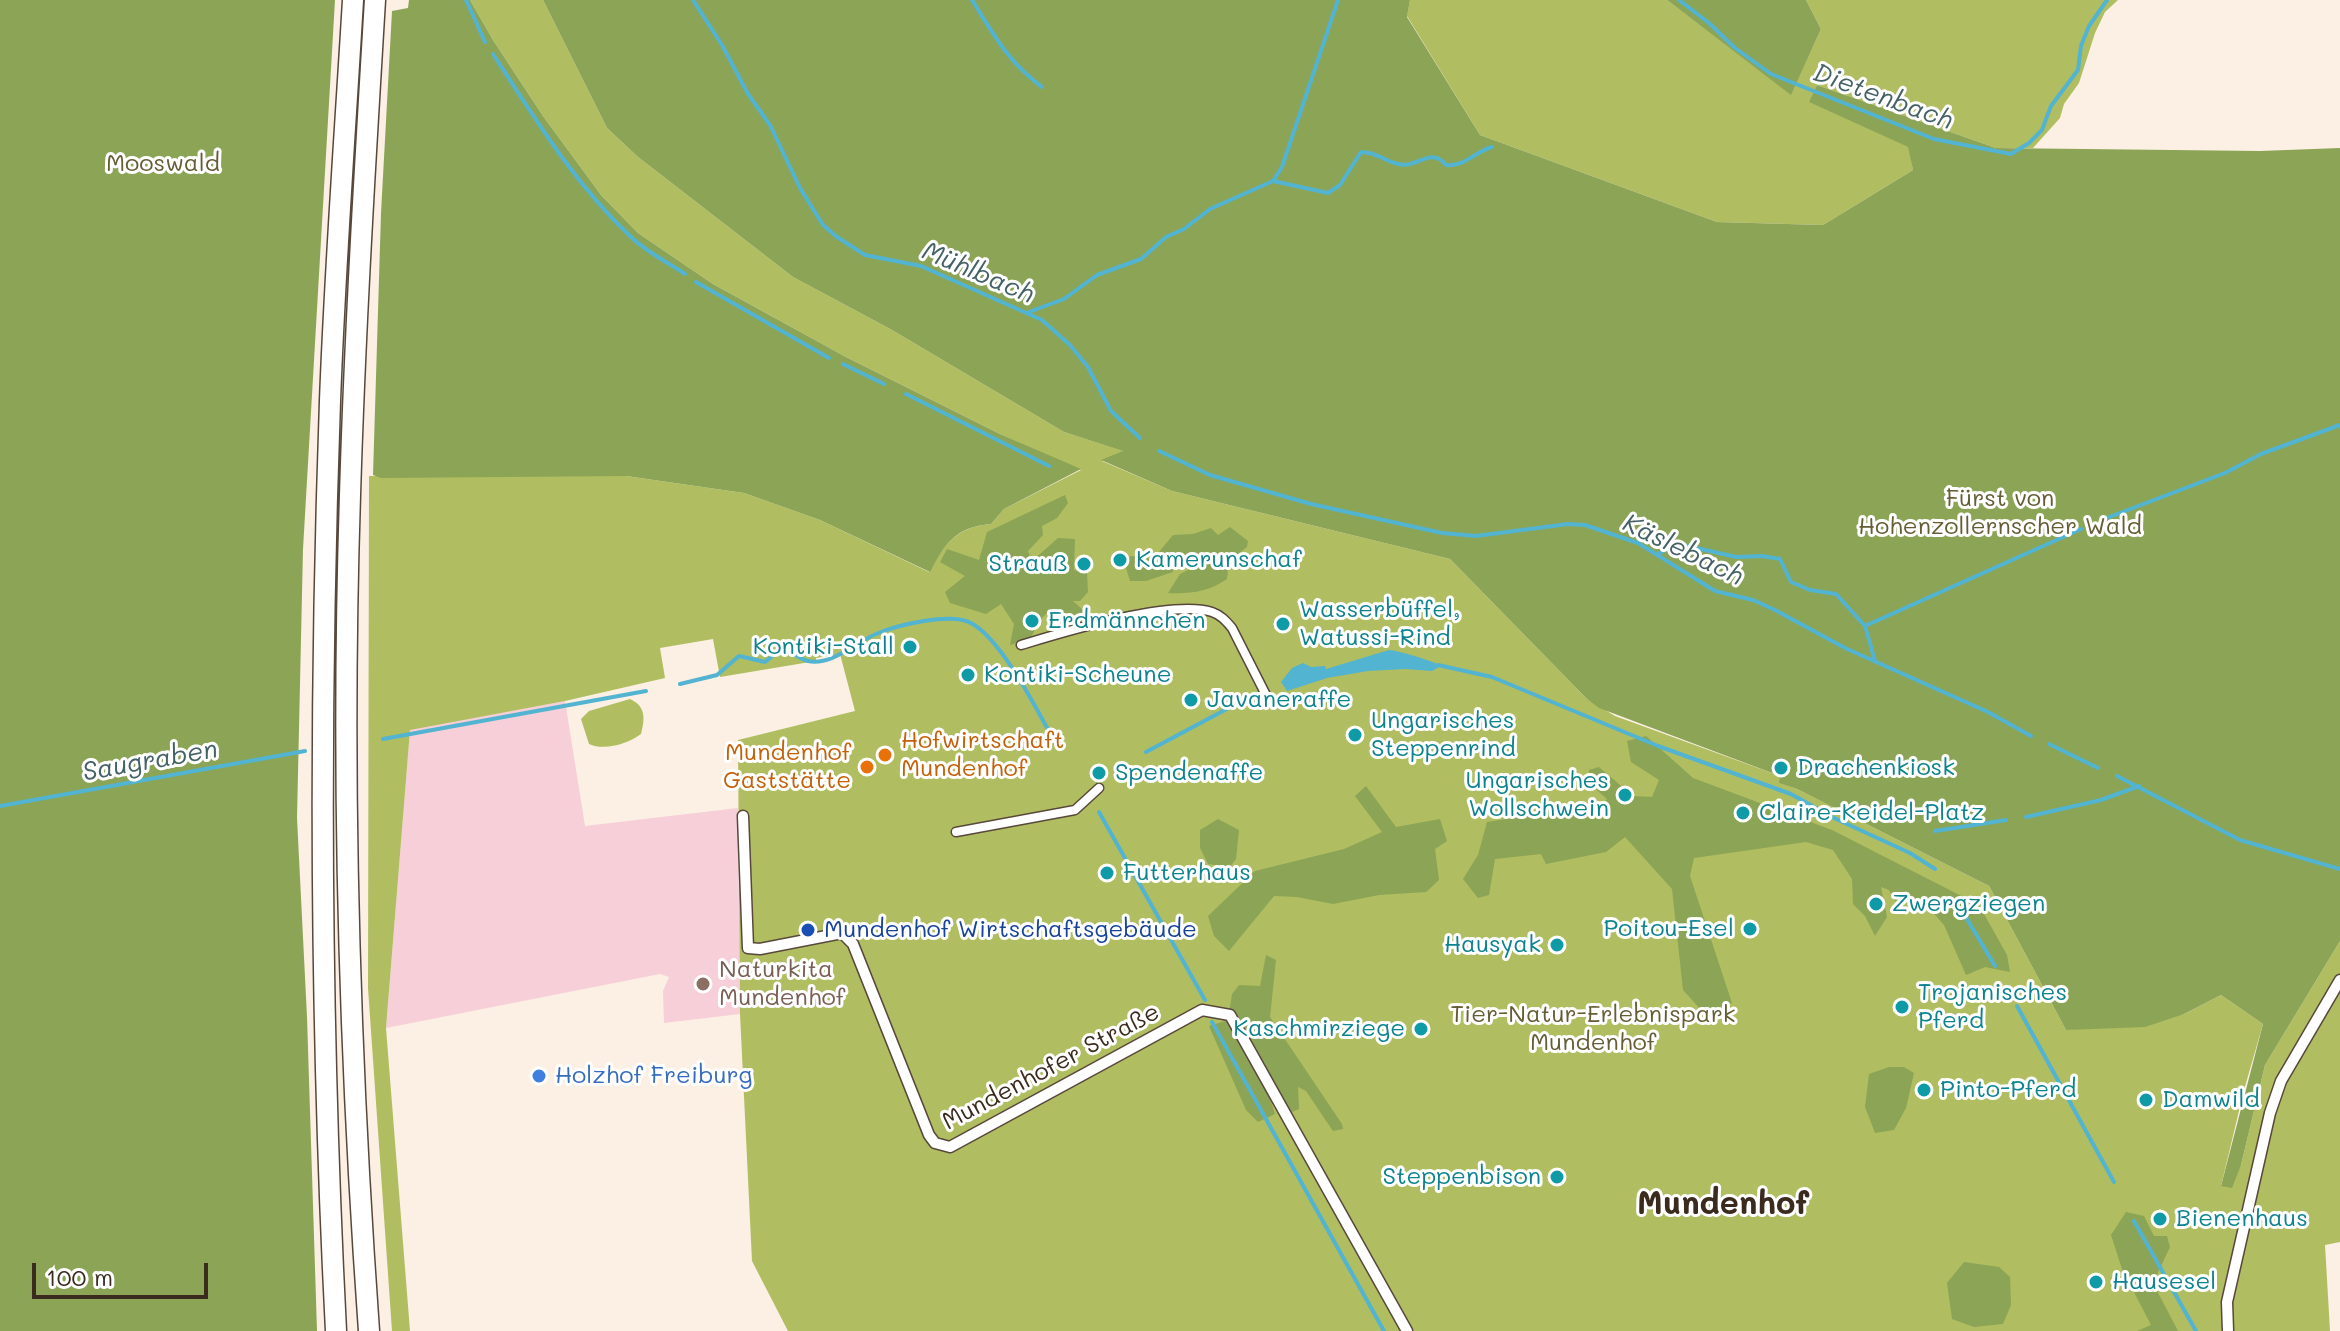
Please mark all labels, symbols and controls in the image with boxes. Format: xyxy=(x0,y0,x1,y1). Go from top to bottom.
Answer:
water label: Dietenbach xyxy=(1809,57,1957,137)
park label: Mooswald xyxy=(106,150,220,178)
water label: Mühlbach xyxy=(917,235,1039,311)
park label: Fürst von Hohenzollernscher Wald xyxy=(1858,485,2142,541)
water label: Käslebach xyxy=(1618,507,1748,593)
place label: Kamerunschaf xyxy=(1136,546,1302,574)
place label: Strauß xyxy=(989,550,1068,578)
marker: Kamerunschaf xyxy=(1111,551,1129,569)
marker: Strauß xyxy=(1075,555,1093,573)
place label: Wasserbüffel, Watussi-Rind xyxy=(1299,596,1460,652)
place label: Erdmännchen xyxy=(1048,607,1205,635)
marker: Erdmännchen xyxy=(1023,612,1041,630)
marker: Wasserbüffel, Watussi-Rind xyxy=(1274,615,1292,633)
place label: Kontiki-Stall xyxy=(753,633,894,661)
marker: Kontiki-Stall xyxy=(901,638,919,656)
place label: Kontiki-Scheune xyxy=(984,661,1172,689)
marker: Kontiki-Scheune xyxy=(959,666,977,684)
place label: Javaneraffe xyxy=(1207,686,1351,714)
marker: Javaneraffe xyxy=(1182,691,1200,709)
place label: Ungarisches Steppenrind xyxy=(1371,707,1516,763)
marker: Ungarisches Steppenrind xyxy=(1346,726,1364,744)
place label: Hofwirtschaft Mundenhof xyxy=(901,727,1064,783)
water label: Saugraben xyxy=(80,734,220,788)
place label: Mundenhof Gaststätte xyxy=(723,739,851,795)
marker: Hofwirtschaft Mundenhof xyxy=(876,746,894,764)
place label: Drachenkiosk xyxy=(1797,754,1955,782)
marker: Mundenhof Gaststätte xyxy=(858,758,876,776)
place label: Spendenaffe xyxy=(1115,759,1263,787)
marker: Drachenkiosk xyxy=(1772,759,1790,777)
marker: Spendenaffe xyxy=(1090,764,1108,782)
place label: Ungarisches Wollschwein xyxy=(1466,767,1609,823)
marker: Ungarisches Wollschwein xyxy=(1616,786,1634,804)
place label: Claire-Keidel-Platz xyxy=(1759,799,1984,827)
marker: Claire-Keidel-Platz xyxy=(1734,804,1752,822)
place label: Futterhaus xyxy=(1123,859,1251,887)
marker: Futterhaus xyxy=(1098,864,1116,882)
place label: Zwergziegen xyxy=(1892,890,2045,918)
marker: Zwergziegen xyxy=(1867,895,1885,913)
place label: Poitou-Esel xyxy=(1603,915,1734,943)
place label: Mundenhof Wirtschaftsgebäude xyxy=(824,916,1197,944)
marker: Poitou-Esel xyxy=(1741,920,1759,938)
marker: Mundenhof Wirtschaftsgebäude xyxy=(799,921,817,939)
place label: Hausyak xyxy=(1444,931,1541,959)
marker: Hausyak xyxy=(1548,936,1566,954)
place label: Naturkita Mundenhof xyxy=(719,956,845,1012)
marker: Naturkita Mundenhof xyxy=(694,975,712,993)
place label: Trojanisches Pferd xyxy=(1918,979,2067,1035)
street label: Mundenhofer Straße xyxy=(938,998,1164,1136)
marker: Trojanisches Pferd xyxy=(1893,998,1911,1016)
park label: Tier-Natur-Erlebnispark Mundenhof xyxy=(1450,1001,1736,1057)
place label: Kaschmirziege xyxy=(1233,1015,1405,1043)
marker: Kaschmirziege xyxy=(1412,1020,1430,1038)
place label: Holzhof Freiburg xyxy=(555,1062,753,1090)
marker: Holzhof Freiburg xyxy=(530,1067,548,1085)
place label: Pinto-Pferd xyxy=(1940,1076,2076,1104)
marker: Pinto-Pferd xyxy=(1915,1081,1933,1099)
place label: Damwild xyxy=(2162,1086,2260,1114)
marker: Damwild xyxy=(2137,1091,2155,1109)
place label: Steppenbison xyxy=(1382,1163,1541,1191)
marker: Steppenbison xyxy=(1548,1168,1566,1186)
district label: Mundenhof xyxy=(1637,1185,1809,1223)
place label: Bienenhaus xyxy=(2176,1205,2308,1233)
marker: Bienenhaus xyxy=(2151,1210,2169,1228)
scale bar xyxy=(36,1247,212,1297)
text: 100 m xyxy=(46,1261,113,1292)
place label: Hausesel xyxy=(2112,1268,2216,1296)
marker: Hausesel xyxy=(2087,1273,2105,1291)

